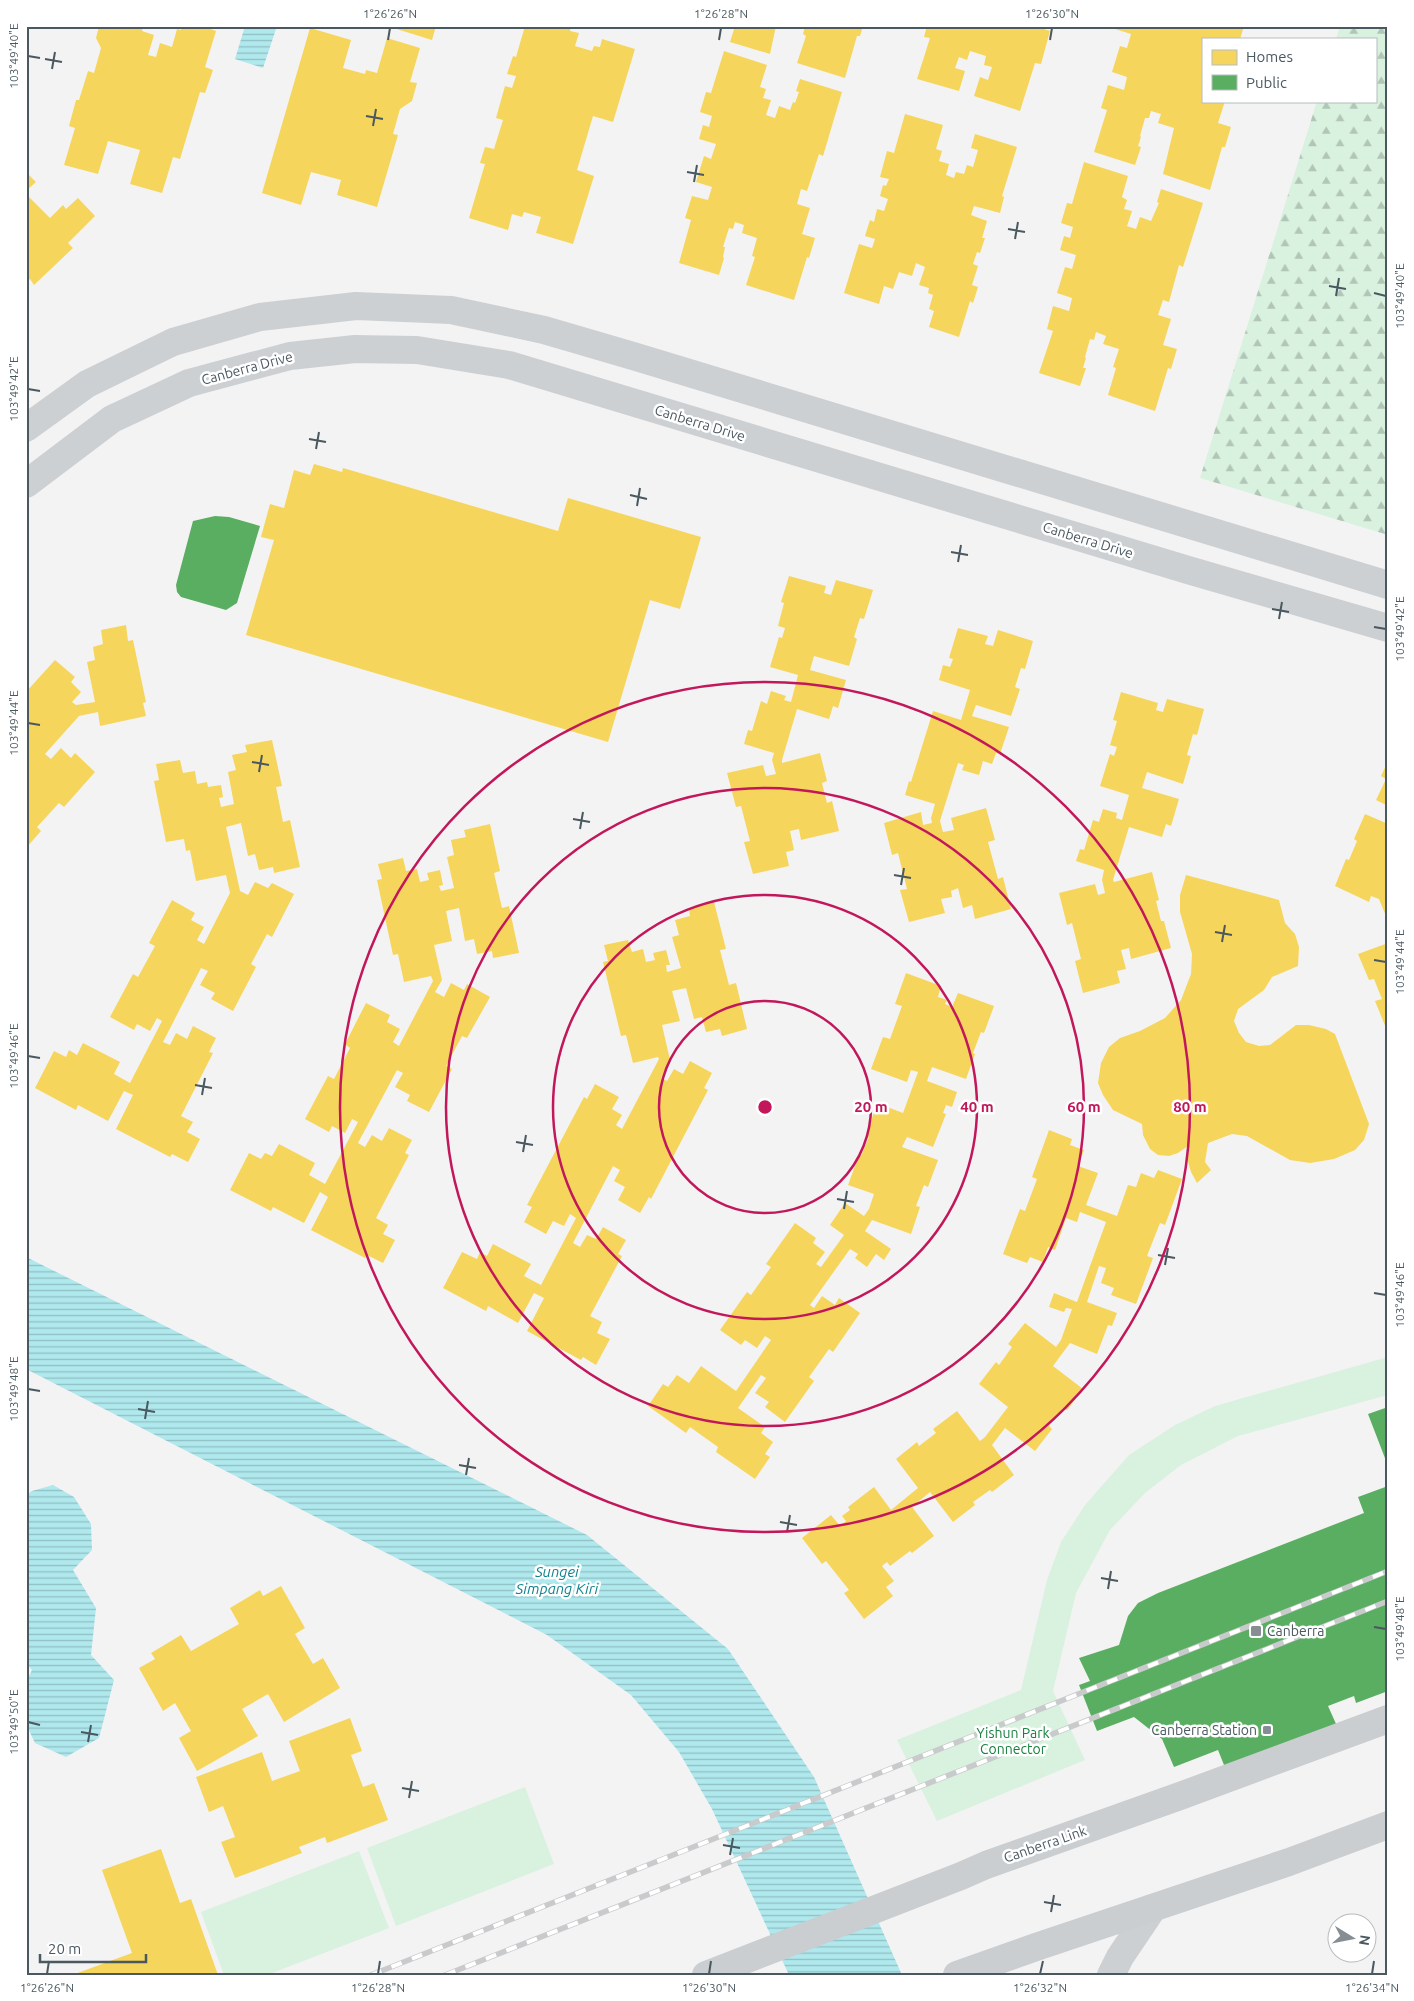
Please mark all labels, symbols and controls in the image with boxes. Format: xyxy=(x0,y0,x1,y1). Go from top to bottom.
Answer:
text: 1°26'26"N xyxy=(363,7,417,20)
text: 1°26'28"N xyxy=(694,7,748,20)
text: 1°26'30"N xyxy=(1025,7,1079,20)
text: 103°49'40"E xyxy=(7,23,20,89)
legend xyxy=(1202,38,1376,102)
text: Homes xyxy=(1246,48,1293,65)
text: Public xyxy=(1246,74,1287,91)
text: 103°49'40"E xyxy=(1393,263,1406,329)
street label: Canberra Drive xyxy=(200,348,294,388)
text: 103°49'42"E xyxy=(7,356,20,422)
street label: Canberra Drive xyxy=(653,402,747,444)
street label: Canberra Drive xyxy=(1041,519,1135,561)
text: 103°49'42"E xyxy=(1393,596,1406,662)
text: 103°49'44"E xyxy=(7,690,20,756)
text: 103°49'44"E xyxy=(1393,929,1406,995)
text: 103°49'46"E xyxy=(7,1023,20,1089)
centre of rings xyxy=(756,1098,774,1116)
text: 20 m xyxy=(854,1098,888,1115)
text: 40 m xyxy=(960,1098,994,1115)
text: 60 m xyxy=(1067,1098,1101,1115)
text: 80 m xyxy=(1173,1098,1207,1115)
text: 103°49'46"E xyxy=(1393,1262,1406,1328)
text: 103°49'48"E xyxy=(7,1356,20,1422)
water label: Sungei Simpang Kiri xyxy=(515,1563,599,1597)
text: 103°49'48"E xyxy=(1393,1596,1406,1662)
place label: Canberra xyxy=(1267,1623,1325,1639)
marker: Canberra xyxy=(1249,1624,1263,1638)
text: 103°49'50"E xyxy=(7,1689,20,1755)
place label: Canberra Station xyxy=(1151,1722,1257,1738)
marker: Canberra Station xyxy=(1261,1724,1273,1736)
park label: Yishun Park Connector xyxy=(976,1725,1050,1757)
street label: Canberra Link xyxy=(1002,1822,1088,1866)
north arrow xyxy=(1326,1914,1376,1964)
scale bar xyxy=(40,1931,146,1963)
text: N xyxy=(1356,1934,1374,1947)
text: 20 m xyxy=(48,1940,81,1957)
text: 1°26'26"N xyxy=(20,1981,74,1994)
text: 1°26'28"N xyxy=(351,1981,405,1994)
text: 1°26'30"N xyxy=(682,1981,736,1994)
text: 1°26'32"N xyxy=(1013,1981,1067,1994)
text: 1°26'34"N xyxy=(1345,1981,1399,1994)

